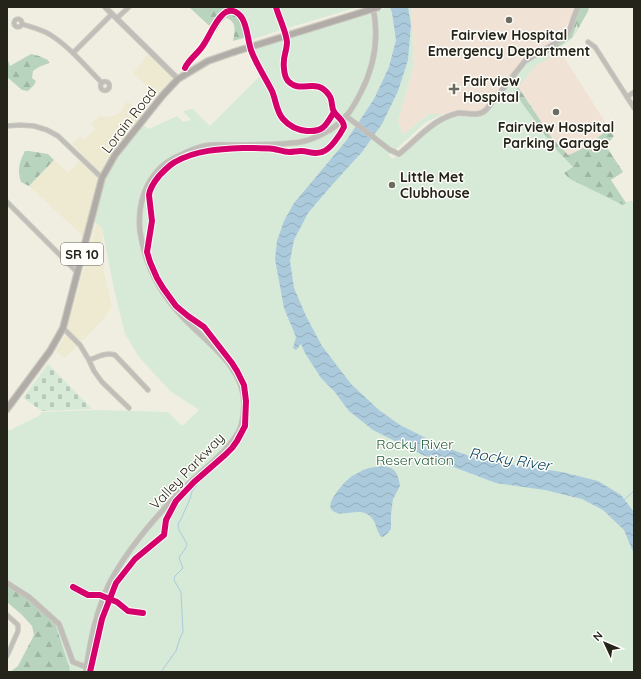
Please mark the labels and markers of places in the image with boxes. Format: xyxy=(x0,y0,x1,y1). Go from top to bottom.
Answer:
marker: Fairview Hospital Emergency Department xyxy=(504,15,514,25)
place label: Fairview Hospital Emergency Department xyxy=(428,26,591,60)
place label: Fairview Hospital xyxy=(463,72,520,106)
marker: Fairview Hospital xyxy=(448,83,460,95)
marker: Fairview Hospital Parking Garage xyxy=(551,107,561,117)
place label: Fairview Hospital Parking Garage xyxy=(498,118,614,152)
place label: Little Met Clubhouse xyxy=(400,168,470,202)
marker: Little Met Clubhouse xyxy=(387,180,397,190)

